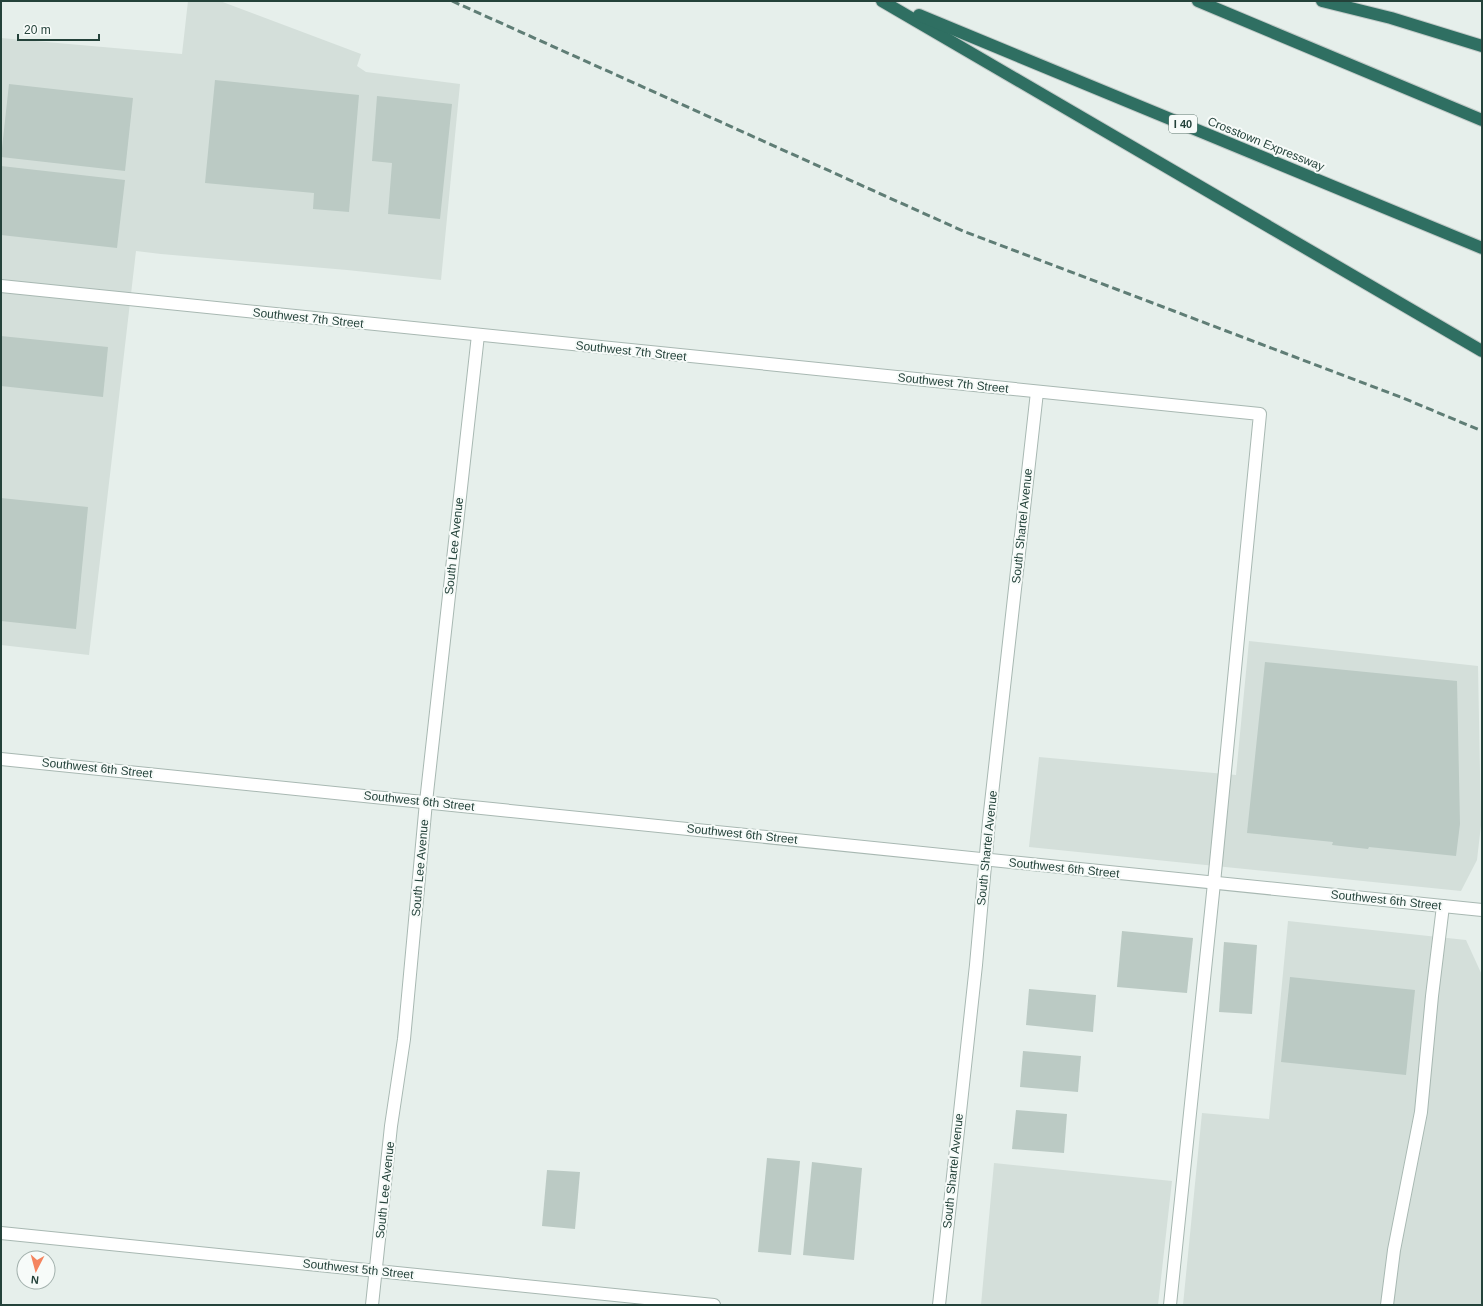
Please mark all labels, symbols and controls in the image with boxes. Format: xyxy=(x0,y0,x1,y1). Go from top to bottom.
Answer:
scale bar xyxy=(18,16,99,42)
text: 20 m xyxy=(24,23,51,37)
street label: Crosstown Expressway xyxy=(1206,114,1326,174)
road number: I 40 xyxy=(1169,115,1197,133)
street label: Southwest 7th Street xyxy=(252,305,365,331)
street label: Southwest 7th Street xyxy=(575,338,688,364)
street label: Southwest 7th Street xyxy=(897,370,1010,396)
street label: South Shartel Avenue xyxy=(1009,467,1035,584)
street label: South Lee Avenue xyxy=(442,496,466,595)
street label: Southwest 6th Street xyxy=(41,755,154,781)
street label: Southwest 6th Street xyxy=(363,788,476,814)
street label: South Shartel Avenue xyxy=(974,789,1000,906)
street label: South Lee Avenue xyxy=(409,818,431,917)
street label: Southwest 6th Street xyxy=(686,821,799,847)
street label: Southwest 6th Street xyxy=(1008,855,1121,881)
street label: Southwest 6th Street xyxy=(1330,887,1443,913)
street label: South Shartel Avenue xyxy=(940,1112,966,1229)
street label: South Lee Avenue xyxy=(373,1140,397,1239)
north arrow xyxy=(16,1250,56,1290)
street label: Southwest 5th Street xyxy=(302,1256,415,1282)
text: N xyxy=(30,1274,40,1286)

